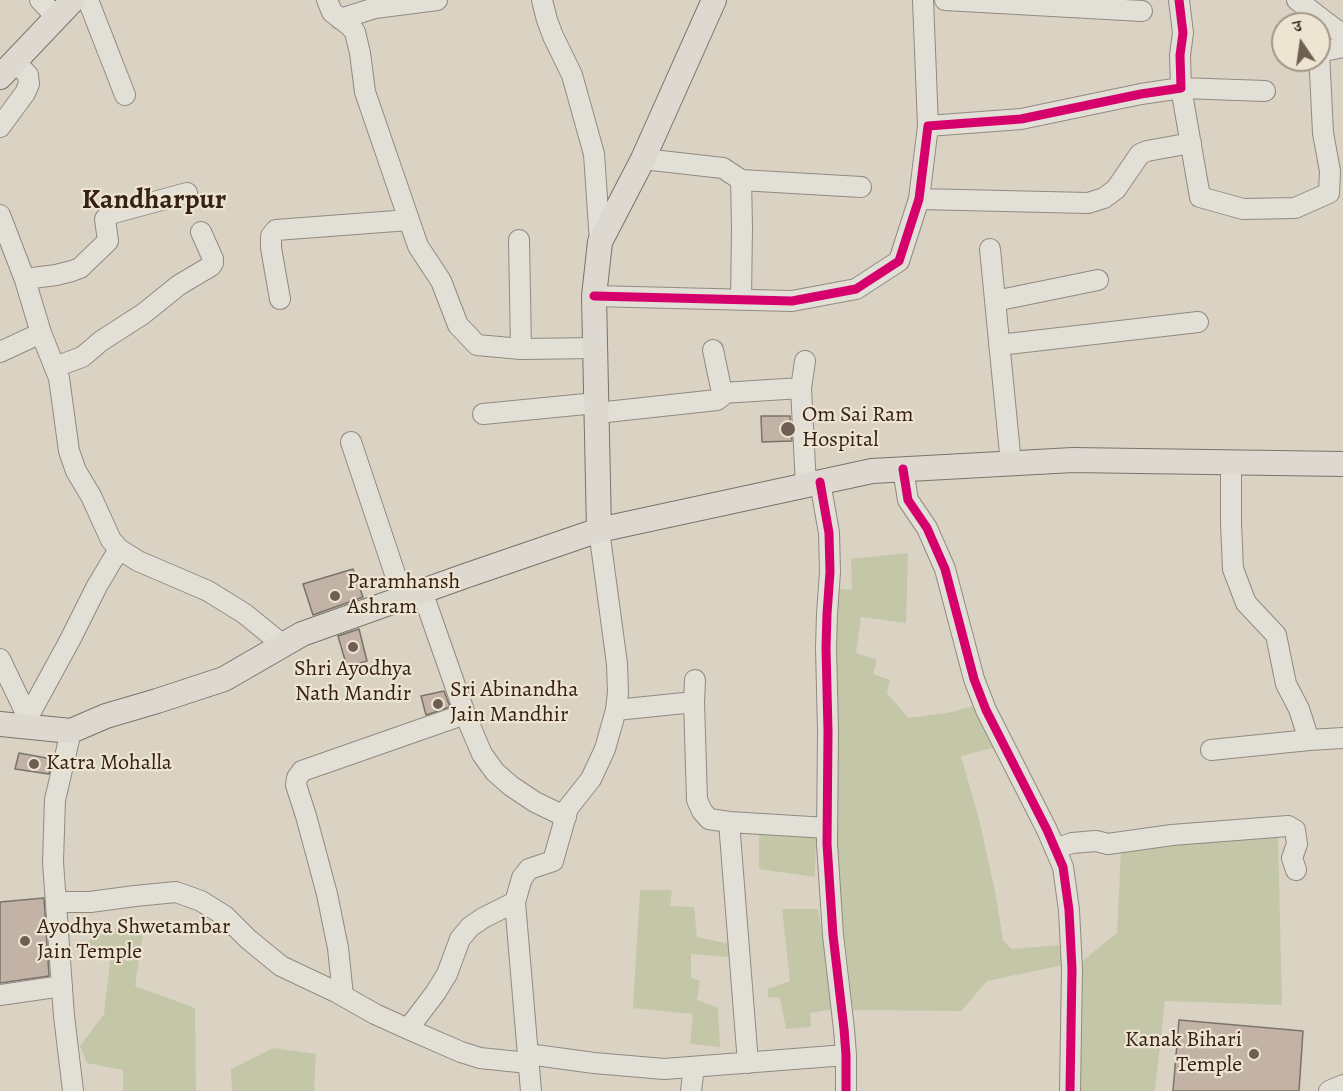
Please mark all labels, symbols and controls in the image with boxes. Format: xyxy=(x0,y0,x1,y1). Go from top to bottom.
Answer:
north arrow xyxy=(1271,12,1331,72)
text: उ xyxy=(1291,15,1304,38)
district label: Kandharpur xyxy=(82,184,226,218)
place label: Om Sai Ram Hospital xyxy=(802,403,913,454)
marker: Om Sai Ram Hospital xyxy=(779,420,797,438)
place label: Paramhansh Ashram xyxy=(347,570,460,622)
marker: Paramhansh Ashram xyxy=(328,589,342,603)
marker: Shri Ayodhya Nath Mandir xyxy=(346,640,360,654)
place label: Shri Ayodhya Nath Mandir xyxy=(294,657,412,708)
place label: Sri Abinandha Jain Mandhir xyxy=(450,678,578,730)
marker: Sri Abinandha Jain Mandhir xyxy=(431,697,445,711)
place label: Katra Mohalla xyxy=(46,751,172,777)
marker: Katra Mohalla xyxy=(27,757,41,771)
place label: Ayodhya Shwetambar Jain Temple xyxy=(37,915,230,966)
marker: Ayodhya Shwetambar Jain Temple xyxy=(18,934,32,948)
place label: Kanak Bihari Temple xyxy=(1125,1028,1242,1080)
marker: Kanak Bihari Temple xyxy=(1247,1047,1261,1061)

